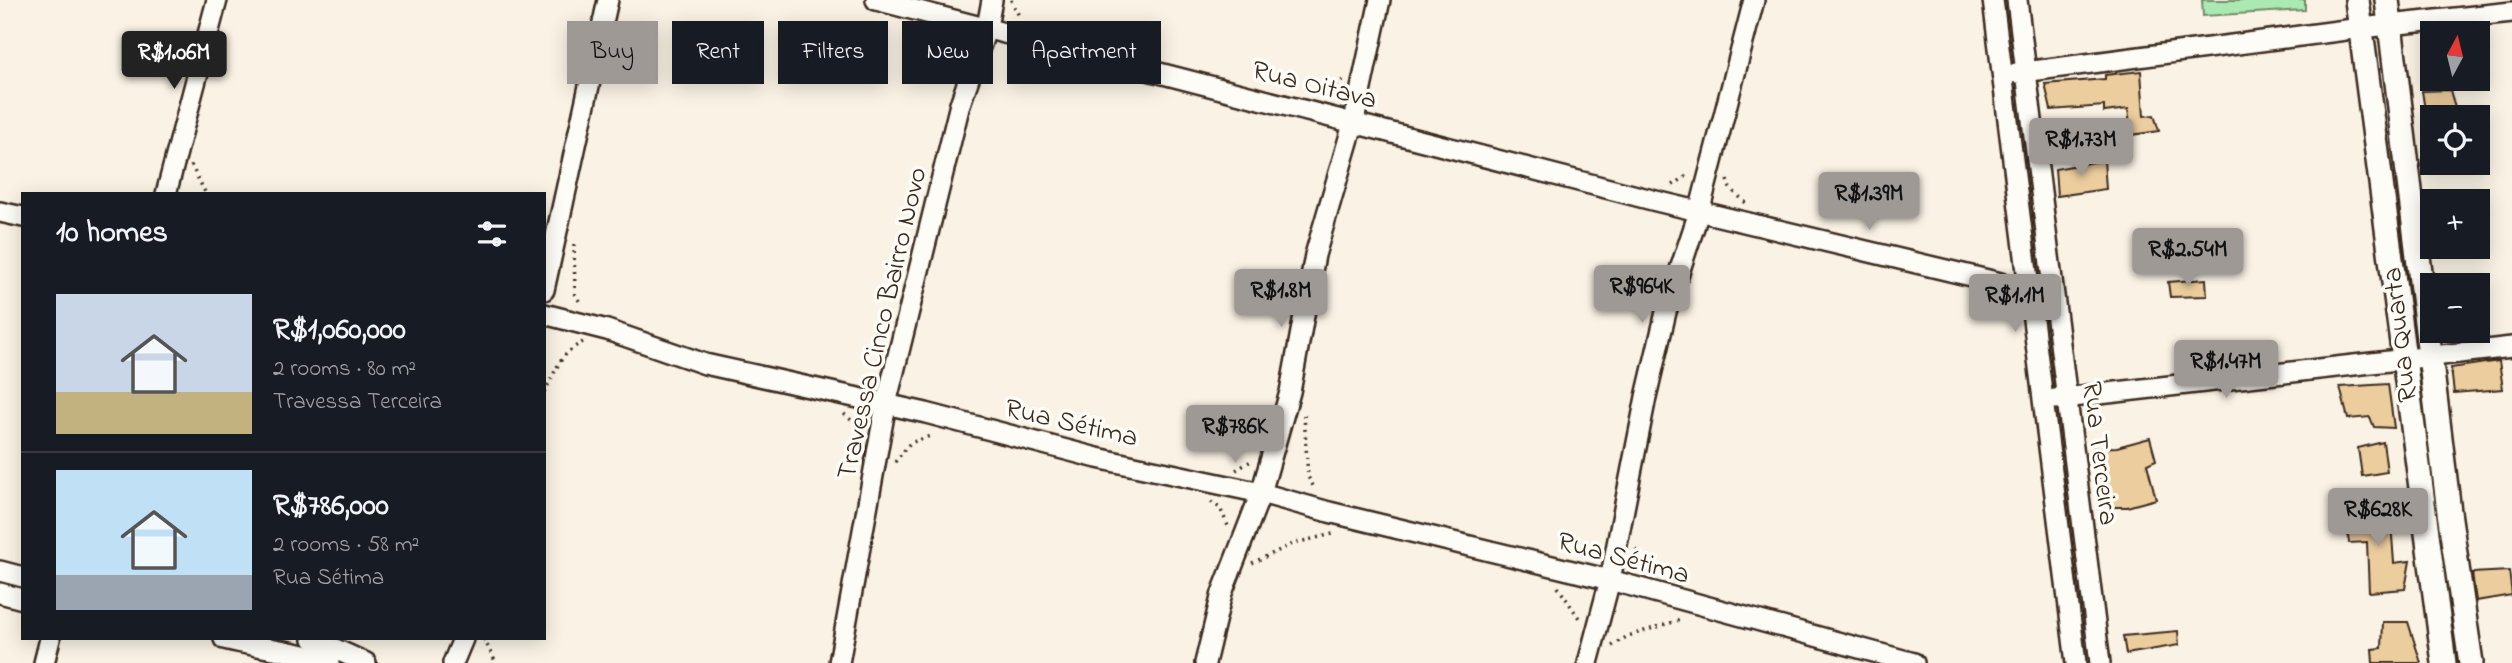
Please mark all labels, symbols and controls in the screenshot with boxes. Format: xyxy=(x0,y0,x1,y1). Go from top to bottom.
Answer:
chip: Buy xyxy=(567,21,658,84)
chip: Rent xyxy=(672,21,764,84)
chip: Filters xyxy=(778,21,888,84)
chip: New xyxy=(902,21,993,84)
chip: Apartment xyxy=(1007,21,1161,84)
north arrow xyxy=(2420,21,2490,91)
map controls xyxy=(2420,21,2490,343)
pin: R$1.06M xyxy=(109,32,239,91)
text: R$1.06M xyxy=(138,37,210,70)
street label: Rua Oitava xyxy=(1247,51,1381,122)
button: locate xyxy=(2420,105,2490,175)
pin: R$1.73M xyxy=(2016,118,2146,178)
text: R$1.73M xyxy=(2045,124,2117,157)
street label: Travessa Cinco Bairro Novo xyxy=(827,163,939,484)
pin: R$1.39M xyxy=(1804,173,1934,232)
text: R$1.39M xyxy=(1834,178,1904,211)
button: + xyxy=(2420,189,2490,259)
text: 10 homes xyxy=(56,212,168,256)
icon: filters xyxy=(473,215,511,253)
pin: R$2.54M xyxy=(2123,229,2253,288)
text: R$2.54M xyxy=(2148,234,2228,267)
street label: Rua Quarta xyxy=(2373,265,2430,404)
pin: R$964K xyxy=(1585,266,1699,325)
pin: R$1.8M xyxy=(1224,270,1338,329)
text: R$964K xyxy=(1610,271,1674,304)
button: − xyxy=(2420,273,2490,343)
pin: R$1.1M xyxy=(1958,274,2072,334)
text: R$1.8M xyxy=(1250,275,1312,308)
text: R$1.1M xyxy=(1985,280,2045,313)
text: R$1,060,000 xyxy=(273,309,406,353)
icon: home xyxy=(112,322,196,406)
pin: R$1.47M xyxy=(2161,340,2291,400)
text: R$1.47M xyxy=(2190,346,2262,379)
text: 2 rooms · 80 m² xyxy=(273,353,416,386)
street label: Rua Terceira xyxy=(2069,379,2128,528)
text: Travessa Terceira xyxy=(273,386,442,419)
street label: Rua Sétima xyxy=(1001,389,1142,460)
pin: R$786K xyxy=(1178,406,1292,465)
text: R$786K xyxy=(1202,411,1268,444)
text: R$786,000 xyxy=(273,485,389,529)
pin: R$628K xyxy=(2321,489,2435,548)
text: R$628K xyxy=(2344,494,2412,527)
icon: home xyxy=(112,498,196,582)
street label: Rua Sétima xyxy=(1552,522,1694,597)
text: 2 rooms · 58 m² xyxy=(273,529,419,562)
text: Rua Sétima xyxy=(273,562,384,595)

